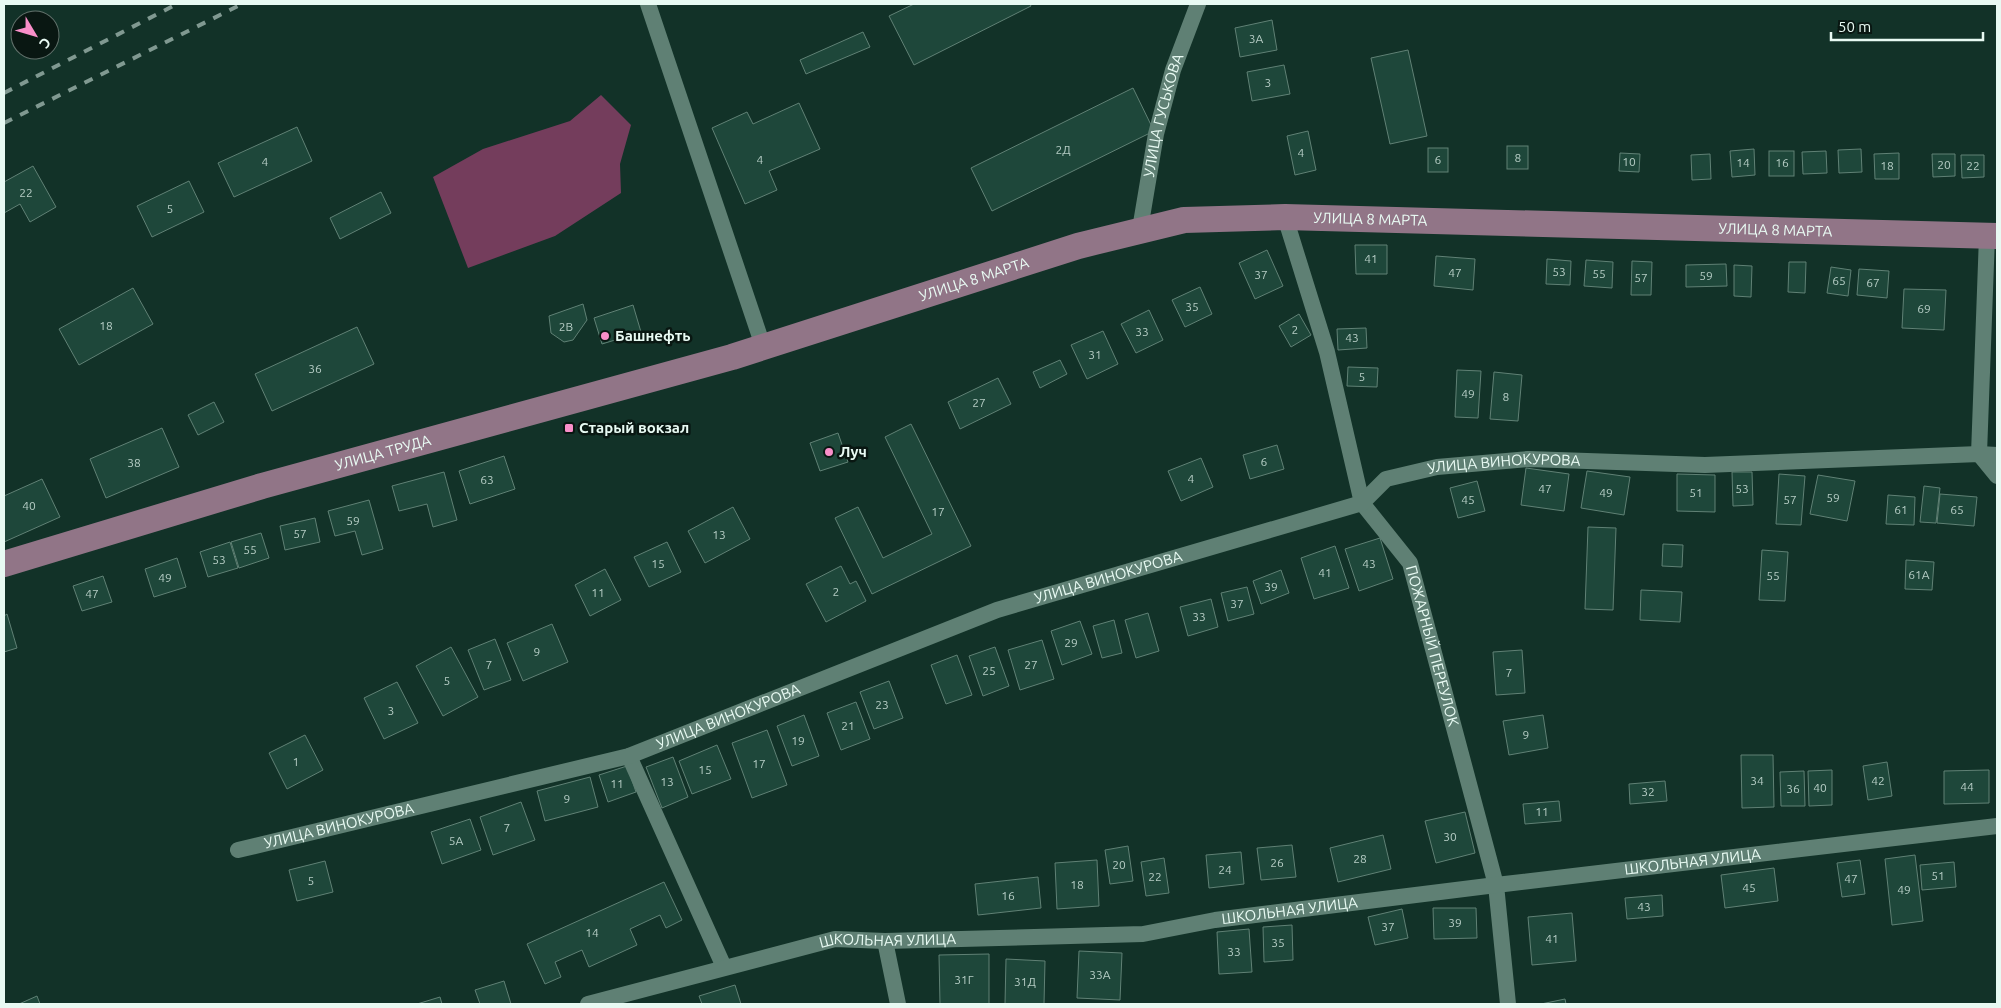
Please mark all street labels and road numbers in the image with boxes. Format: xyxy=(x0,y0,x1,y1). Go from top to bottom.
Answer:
street label: УЛИЦА ГУСЬКОВА xyxy=(1140,51,1187,179)
street label: УЛИЦА 8 МАРТА xyxy=(1313,209,1428,229)
street label: УЛИЦА 8 МАРТА xyxy=(1718,220,1833,240)
street label: УЛИЦА 8 МАРТА xyxy=(917,253,1031,304)
street label: УЛИЦА ТРУДА xyxy=(333,431,433,474)
street label: УЛИЦА ВИНОКУРОВА xyxy=(1426,450,1581,477)
street label: УЛИЦА ВИНОКУРОВА xyxy=(1032,547,1184,607)
street label: ПОЖАРНЫЙ ПЕРЕУЛОК xyxy=(1403,563,1462,728)
street label: УЛИЦА ВИНОКУРОВА xyxy=(654,680,803,752)
street label: УЛИЦА ВИНОКУРОВА xyxy=(263,799,416,851)
street label: ШКОЛЬНАЯ УЛИЦА xyxy=(1623,845,1762,878)
street label: ШКОЛЬНАЯ УЛИЦА xyxy=(1220,893,1359,927)
street label: ШКОЛЬНАЯ УЛИЦА xyxy=(817,930,956,951)

